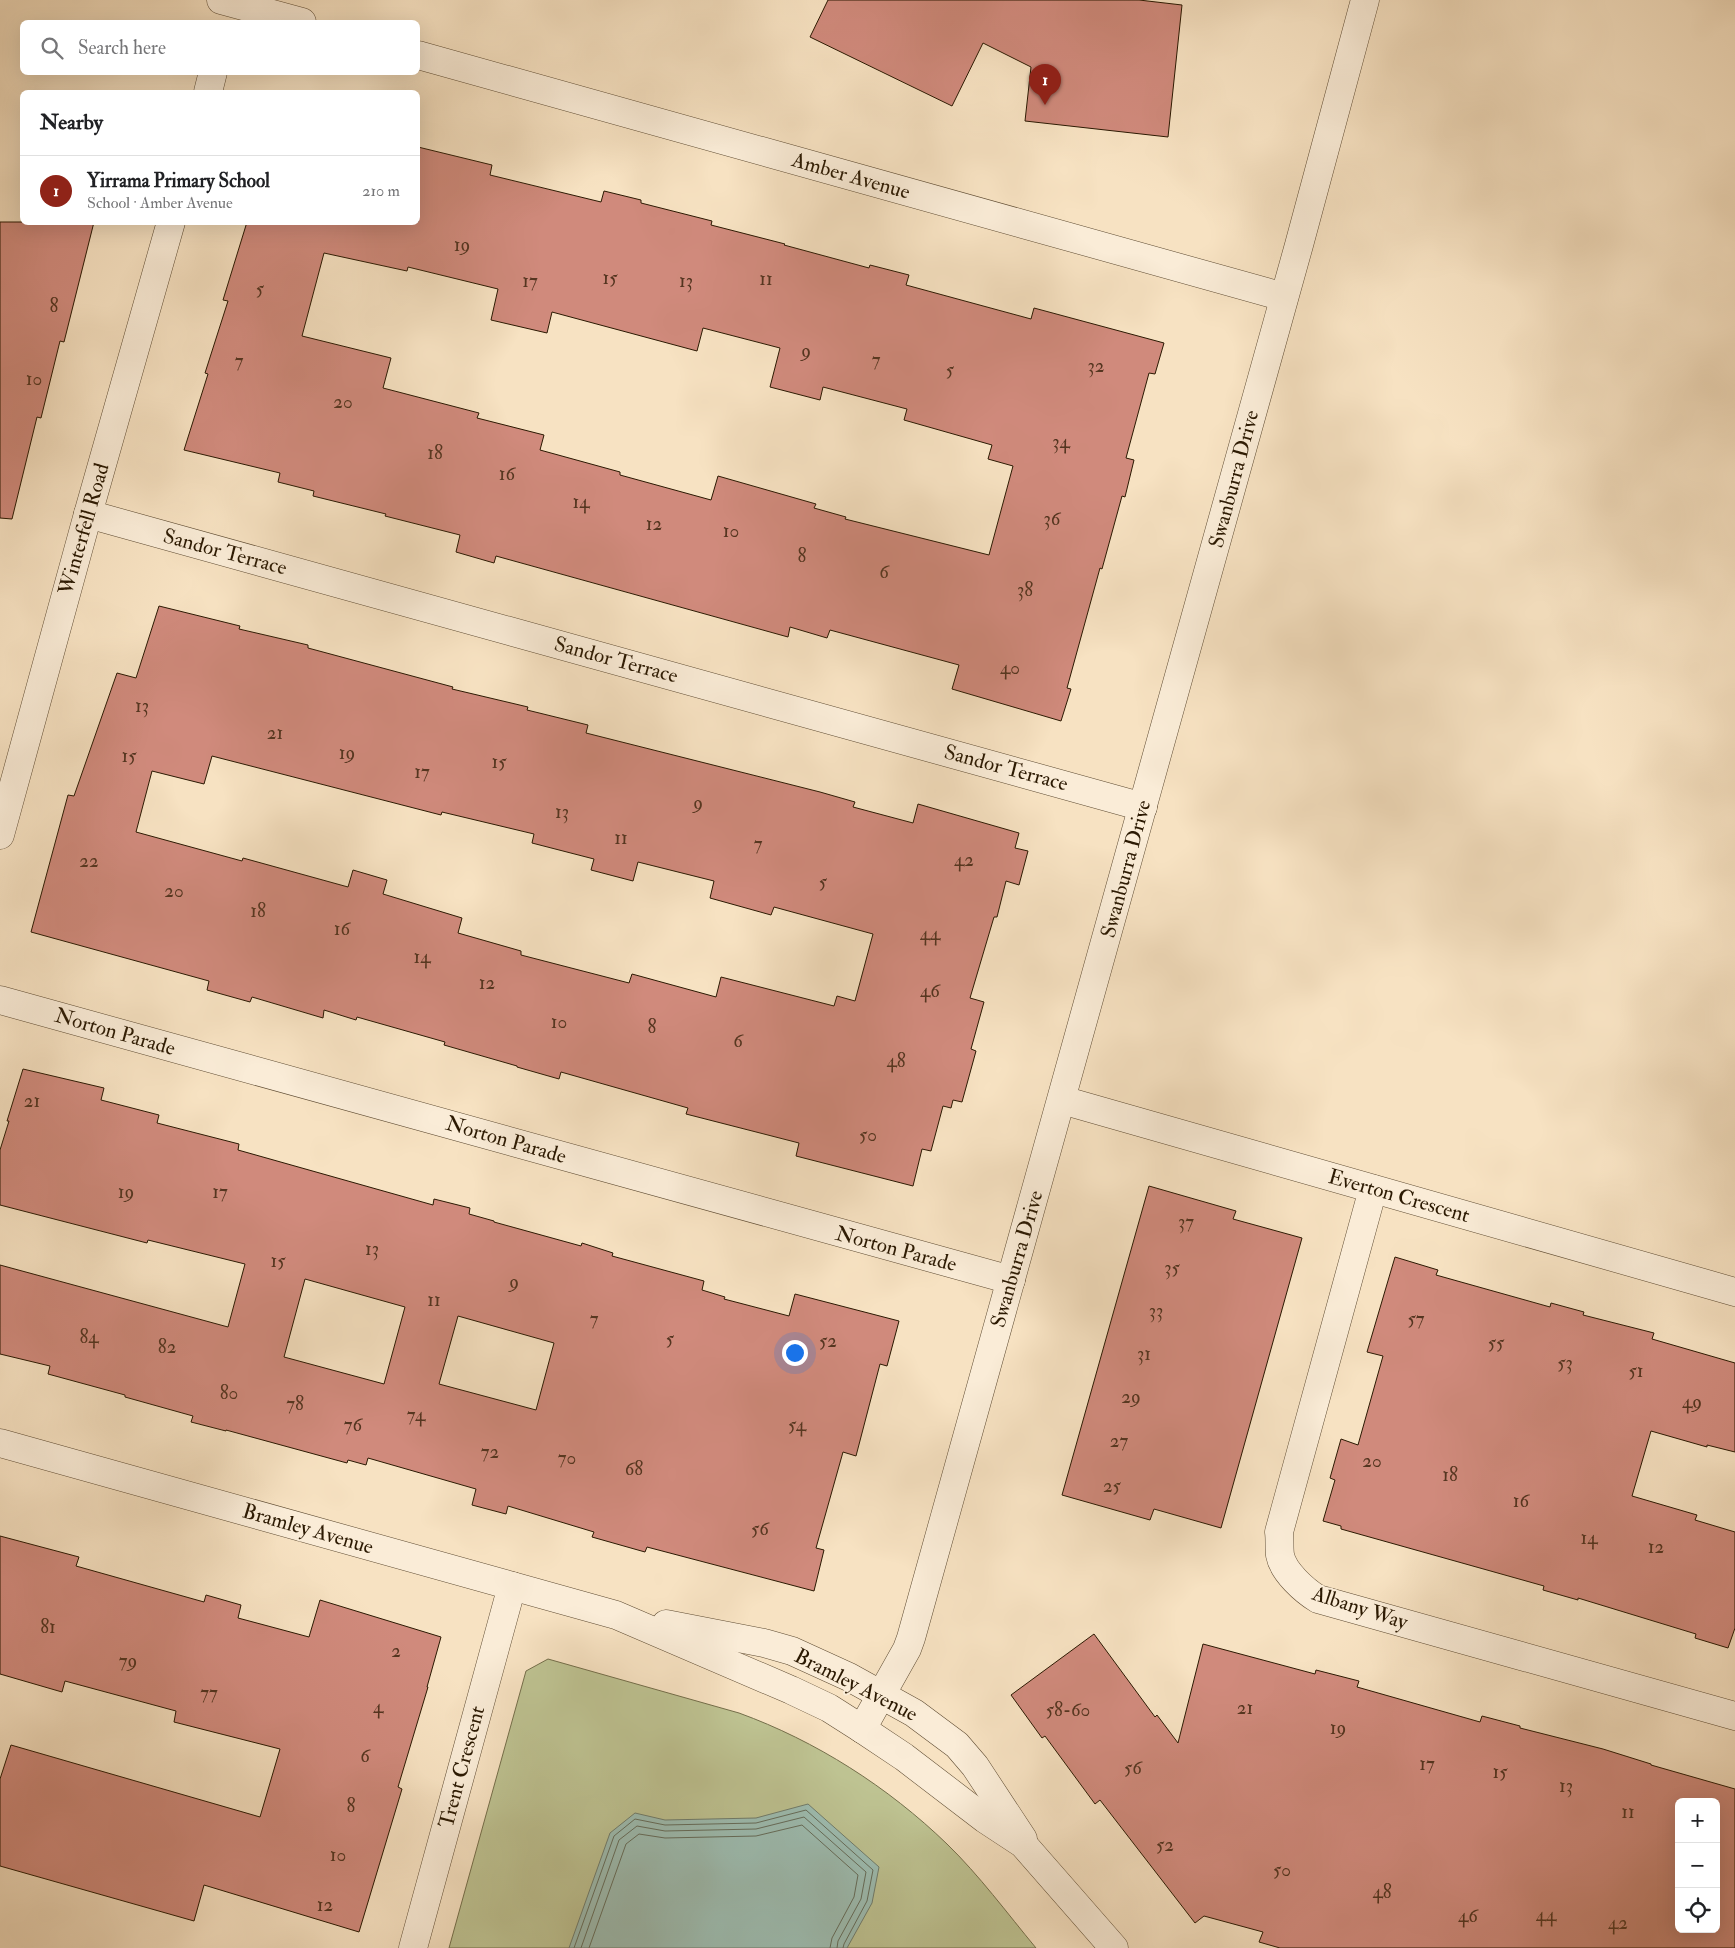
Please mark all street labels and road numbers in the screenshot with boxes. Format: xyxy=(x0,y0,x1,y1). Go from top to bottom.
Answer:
street label: Amber Avenue xyxy=(788,146,913,206)
street label: Swanburra Drive xyxy=(1203,407,1265,551)
street label: Winterfell Road xyxy=(52,459,116,599)
street label: Sandor Terrace xyxy=(160,523,290,582)
street label: Sandor Terrace xyxy=(551,631,681,690)
street label: Sandor Terrace xyxy=(941,739,1071,798)
street label: Swanburra Drive xyxy=(1095,797,1157,941)
street label: Norton Parade xyxy=(52,1002,179,1062)
street label: Norton Parade xyxy=(443,1110,570,1170)
street label: Everton Crescent xyxy=(1325,1163,1473,1229)
street label: Swanburra Drive xyxy=(985,1187,1050,1331)
street label: Norton Parade xyxy=(832,1220,960,1278)
street label: Bramley Avenue xyxy=(239,1497,377,1561)
street label: Albany Way xyxy=(1308,1580,1412,1636)
street label: Bramley Avenue xyxy=(790,1642,922,1728)
street label: Trent Crescent xyxy=(433,1703,491,1831)

